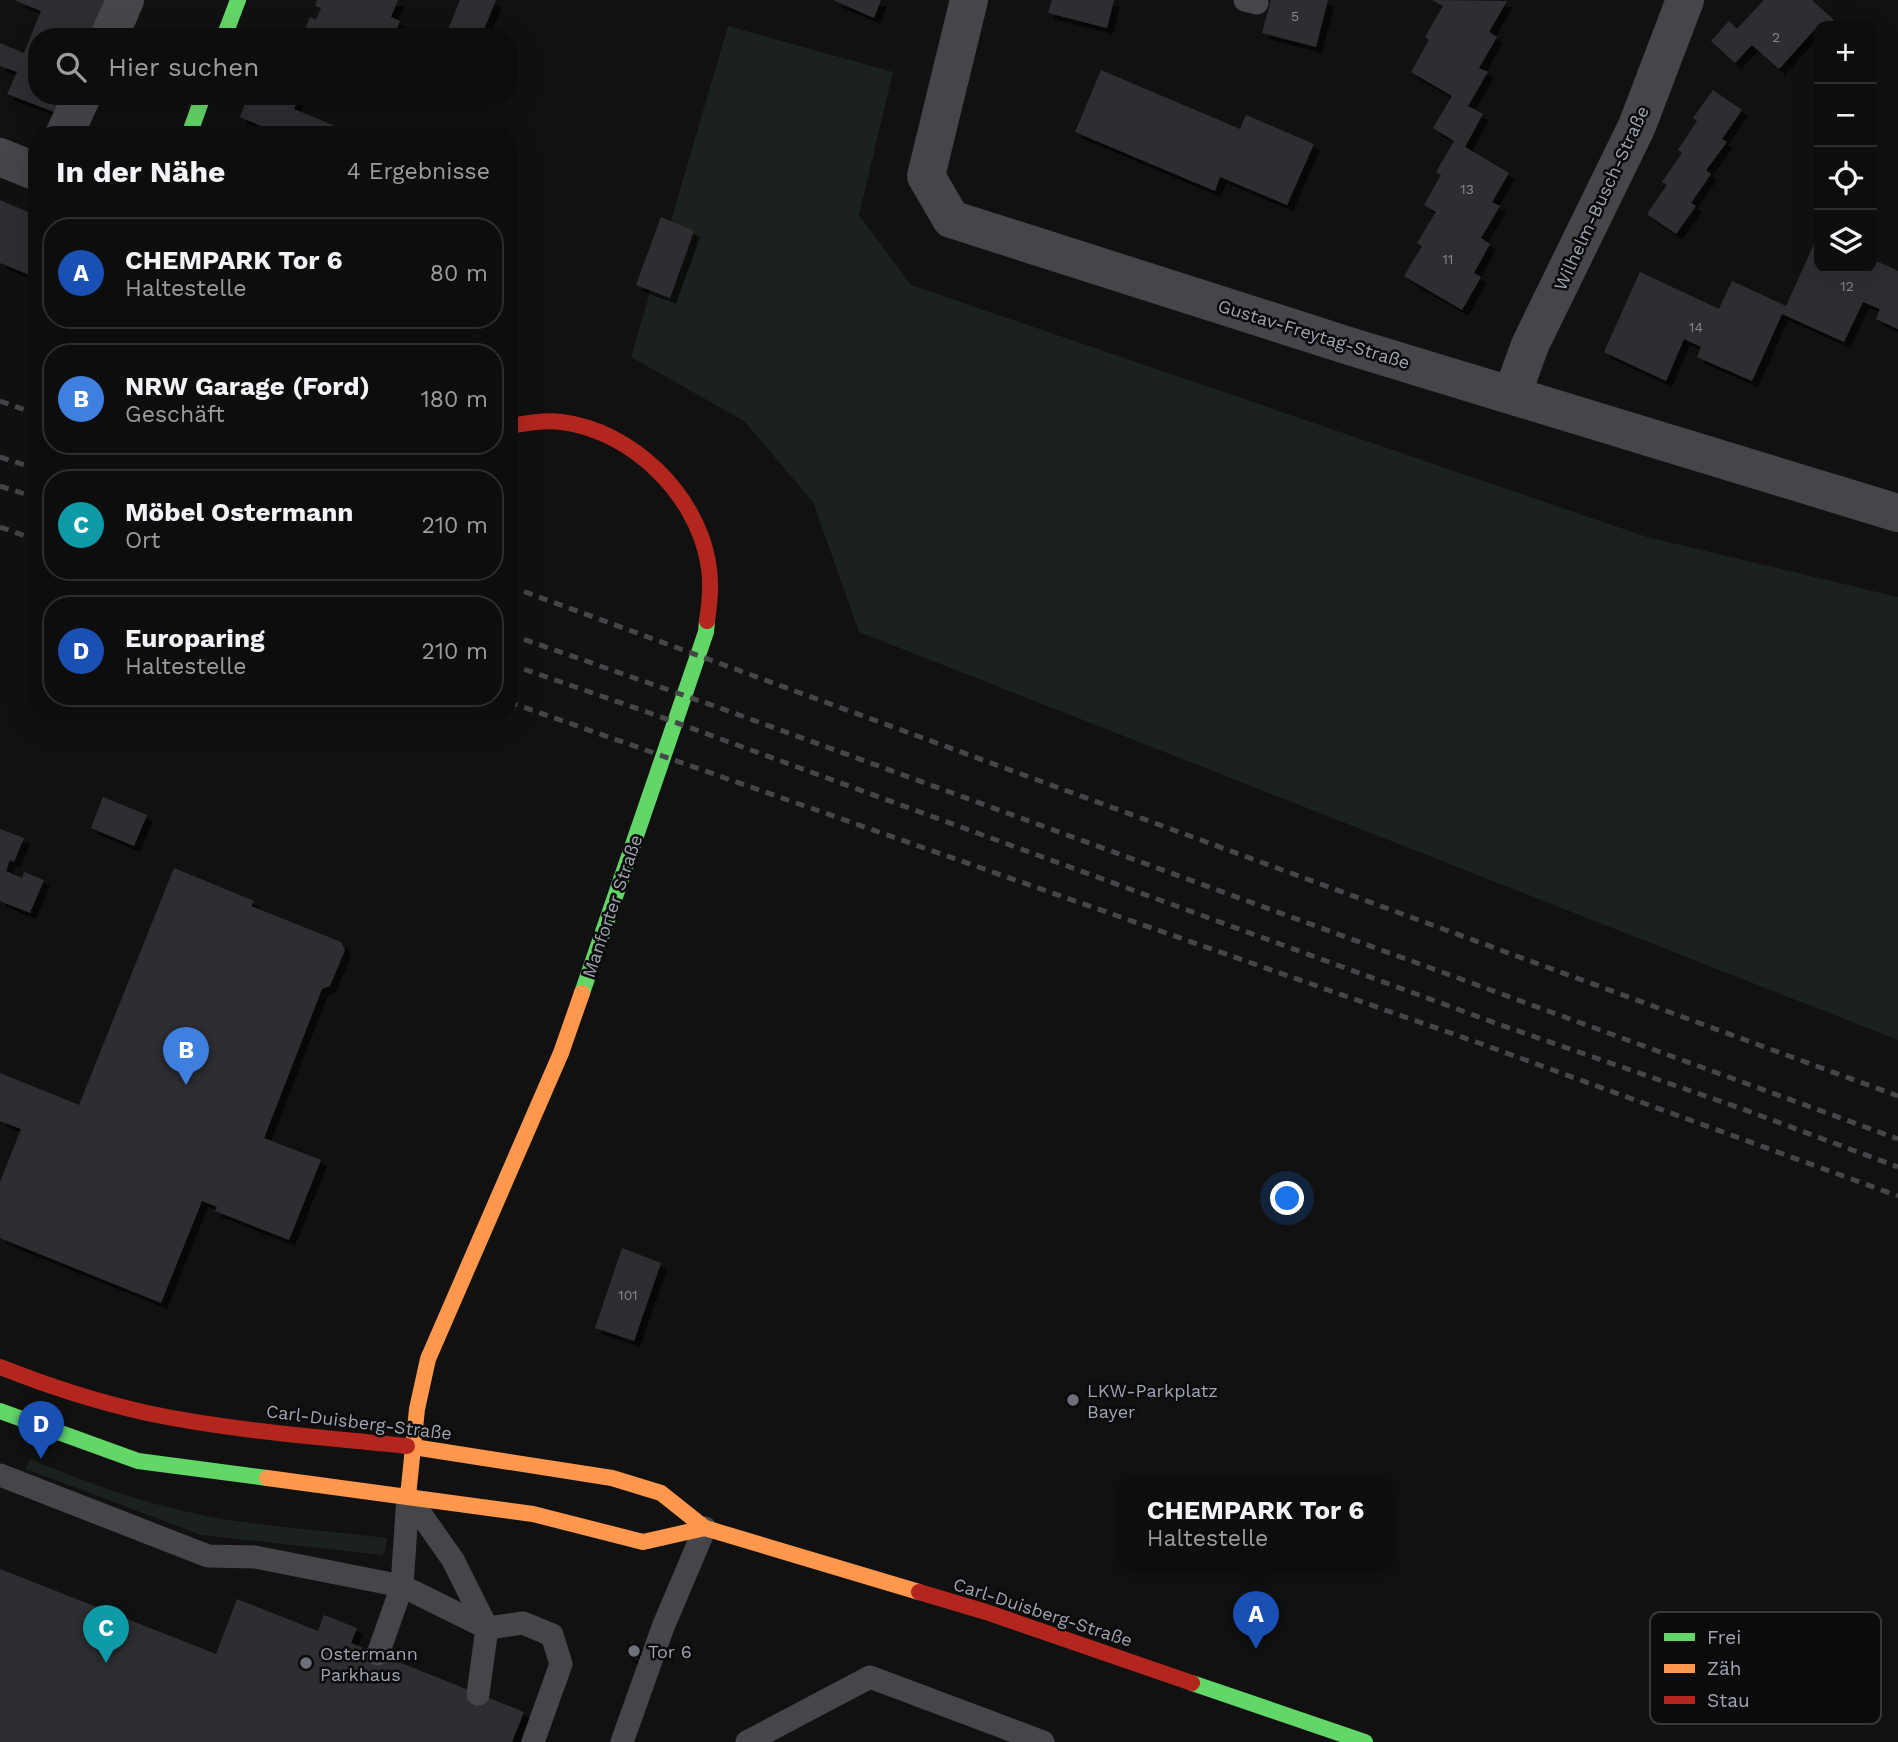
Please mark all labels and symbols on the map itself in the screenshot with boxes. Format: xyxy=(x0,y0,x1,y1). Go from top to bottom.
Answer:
house number: 5 xyxy=(1291,8,1299,24)
house number: 2 xyxy=(1772,29,1780,45)
street label: Wilhelm-Busch-Straße xyxy=(1549,102,1653,294)
house number: 13 xyxy=(1460,181,1474,197)
house number: 11 xyxy=(1443,251,1453,267)
house number: 12 xyxy=(1840,278,1854,294)
street label: Gustav-Freytag-Straße xyxy=(1215,295,1413,373)
house number: 14 xyxy=(1689,319,1703,335)
street label: Manforter Straße xyxy=(578,832,646,980)
pin: B xyxy=(163,1027,209,1085)
your location xyxy=(1270,1181,1304,1215)
house number: 101 xyxy=(618,1287,638,1303)
place label: LKW-Parkplatz Bayer xyxy=(1087,1380,1218,1422)
marker: LKW-Parkplatz Bayer xyxy=(1065,1392,1081,1408)
street label: Carl-Duisberg-Straße xyxy=(265,1400,453,1444)
pin: D xyxy=(18,1401,64,1459)
street label: Carl-Duisberg-Straße xyxy=(951,1573,1135,1651)
pin: A xyxy=(1233,1591,1279,1649)
pin: C xyxy=(83,1605,129,1663)
legend xyxy=(1650,1612,1881,1724)
text: Frei xyxy=(1707,1626,1741,1649)
place label: Tor 6 xyxy=(648,1641,692,1662)
place label: Ostermann Parkhaus xyxy=(320,1643,418,1685)
marker: Tor 6 xyxy=(626,1643,642,1659)
marker: Ostermann Parkhaus xyxy=(298,1655,314,1671)
text: Zäh xyxy=(1707,1657,1742,1680)
text: Stau xyxy=(1707,1689,1750,1712)

